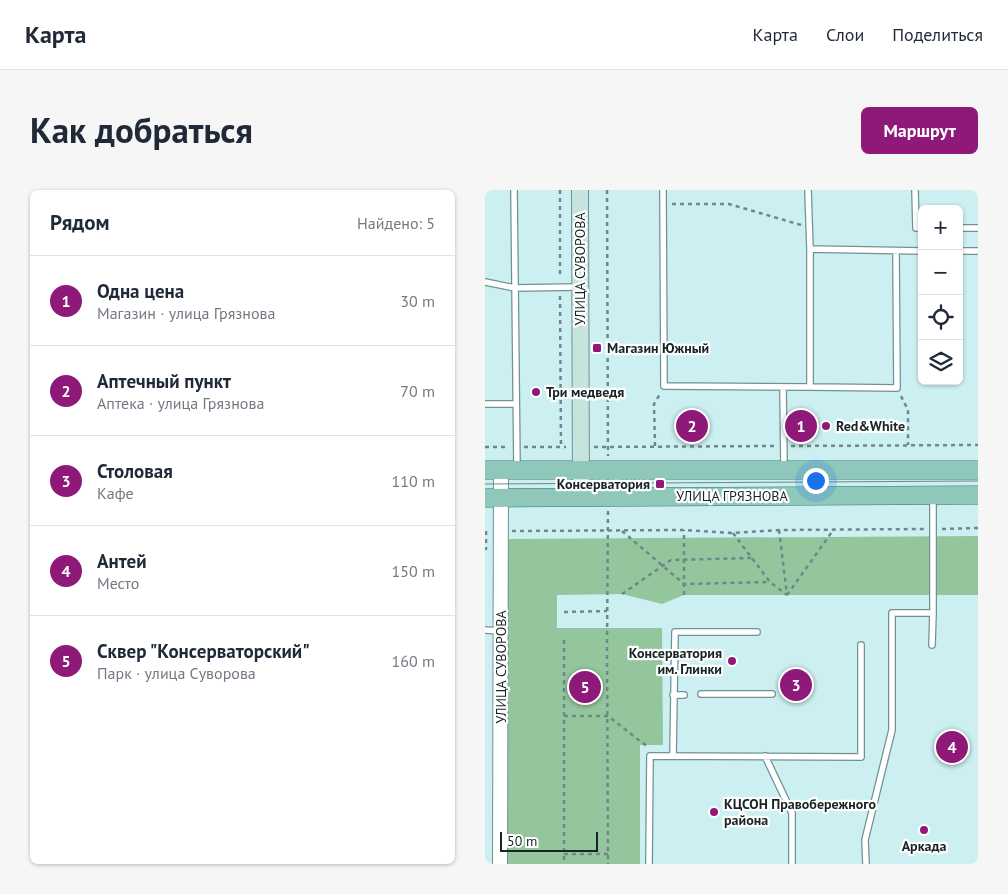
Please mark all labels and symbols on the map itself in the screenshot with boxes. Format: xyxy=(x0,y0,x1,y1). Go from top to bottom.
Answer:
street label: УЛИЦА СУВОРОВА xyxy=(571,212,589,326)
place label: Магазин Южный xyxy=(607,339,709,357)
marker: Магазин Южный xyxy=(591,342,603,354)
place label: Три медведя xyxy=(546,383,624,401)
marker: Три медведя xyxy=(530,386,542,398)
pin: 2 xyxy=(676,407,708,445)
pin: 1 xyxy=(785,407,817,445)
place label: Red&White xyxy=(836,417,905,435)
marker: Red&White xyxy=(820,420,832,432)
your location xyxy=(803,468,829,494)
place label: Консерватория xyxy=(557,475,650,493)
marker: Консерватория xyxy=(654,478,666,490)
street label: УЛИЦА ГРЯЗНОВА xyxy=(676,487,789,505)
street label: УЛИЦА СУВОРОВА xyxy=(492,610,510,724)
place label: Консерватория им. Глинки xyxy=(629,644,722,678)
marker: Консерватория им. Глинки xyxy=(726,655,738,667)
pin: 3 xyxy=(780,666,812,704)
pin: 5 xyxy=(569,668,601,706)
pin: 4 xyxy=(936,728,968,766)
place label: КЦСОН Правобережного района xyxy=(724,795,876,829)
marker: КЦСОН Правобережного района xyxy=(708,806,720,818)
marker: Аркада xyxy=(918,824,930,836)
scale bar xyxy=(500,829,597,852)
place label: Аркада xyxy=(902,837,946,855)

